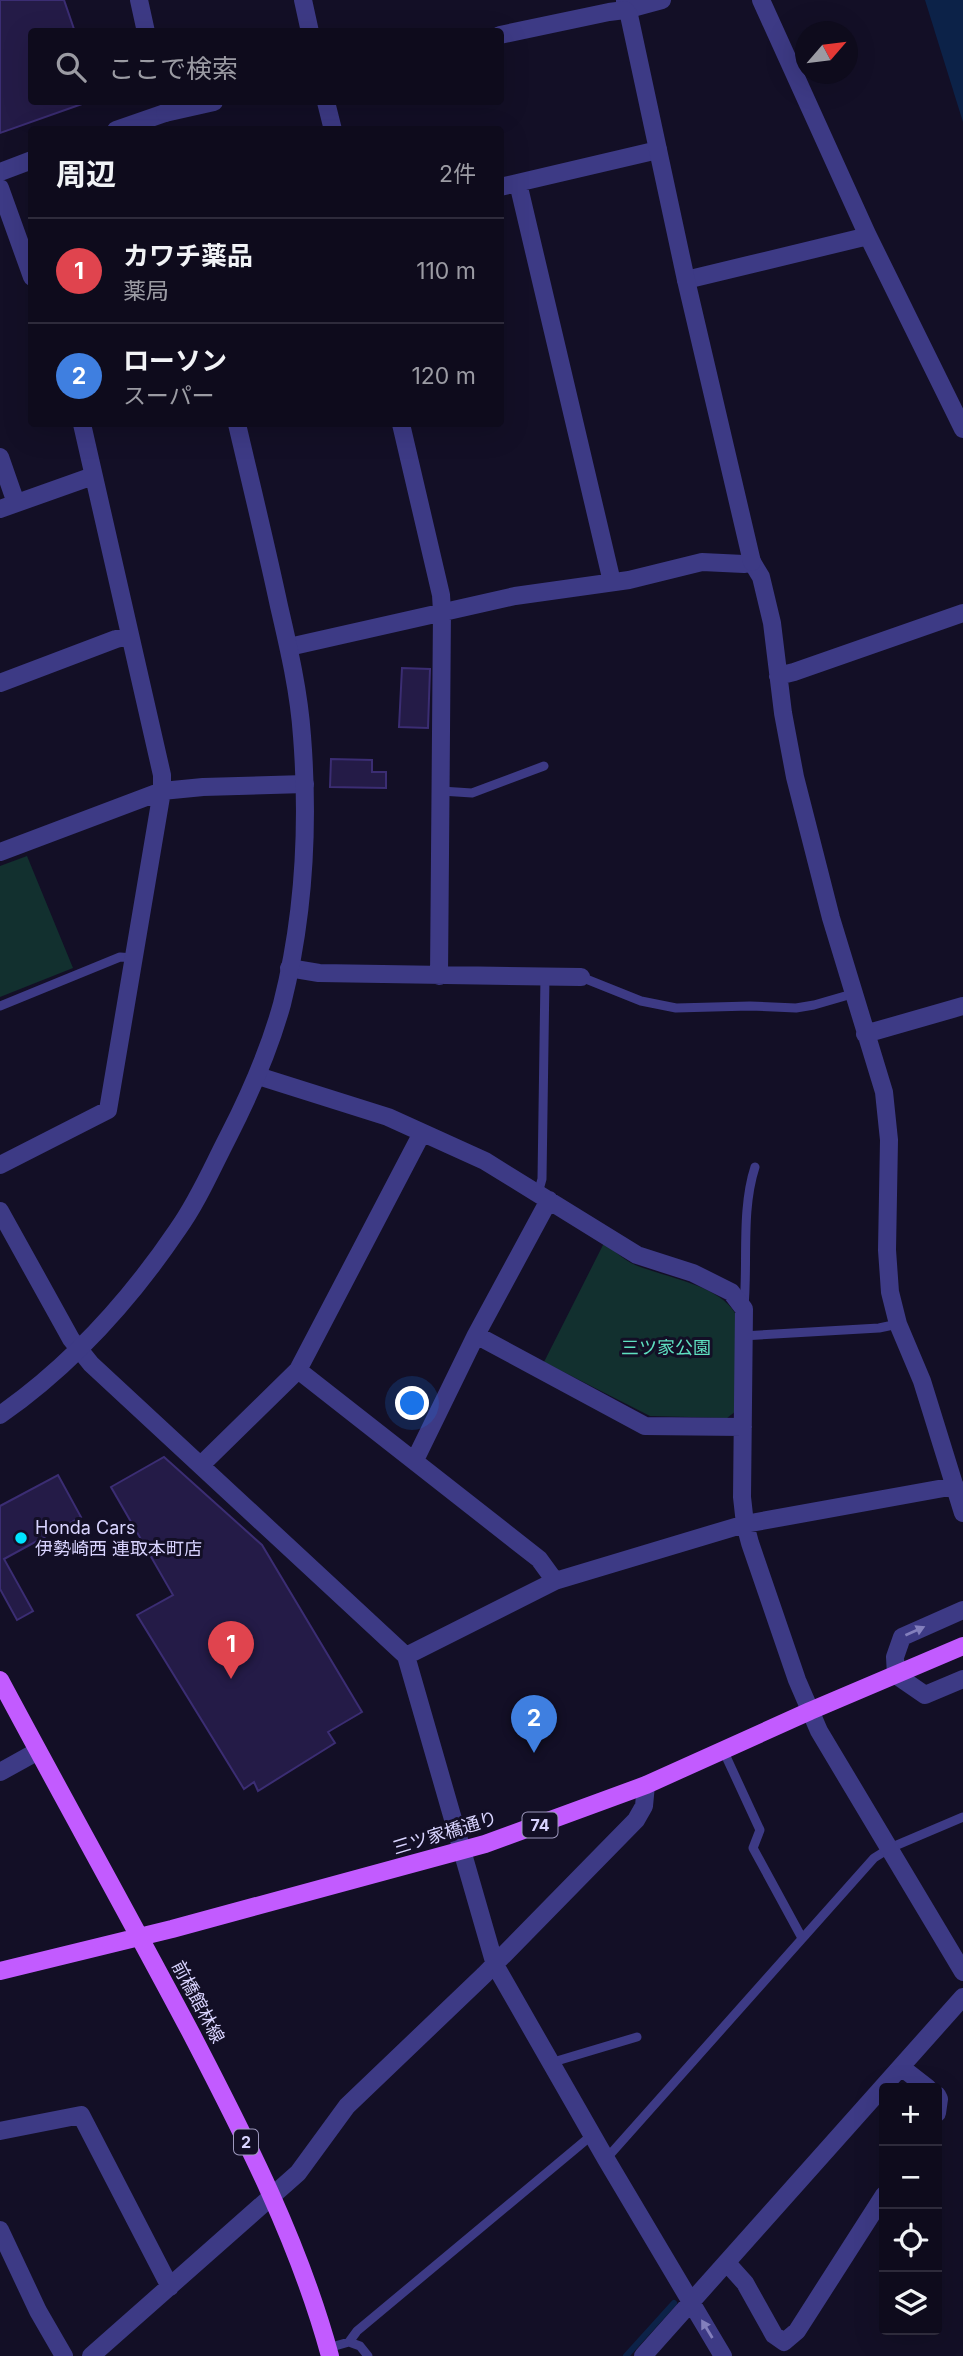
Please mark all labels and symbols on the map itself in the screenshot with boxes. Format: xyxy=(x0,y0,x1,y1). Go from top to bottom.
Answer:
north arrow xyxy=(795,21,858,84)
park label: 三ツ家公園 xyxy=(621,1337,711,1358)
your location xyxy=(395,1386,429,1420)
place label: Honda Cars 伊勢崎西 連取本町店 xyxy=(35,1517,202,1559)
marker: Honda Cars 伊勢崎西 連取本町店 xyxy=(13,1530,29,1546)
pin: 1 xyxy=(208,1621,254,1679)
one-way arrow xyxy=(905,1625,925,1637)
pin: 2 xyxy=(511,1695,557,1753)
street label: 三ツ家橋通り xyxy=(390,1807,500,1858)
road number: 74 xyxy=(522,1812,558,1838)
street label: 前橋館林線 xyxy=(168,1957,229,2046)
road number: 2 xyxy=(234,2130,258,2154)
one-way arrow xyxy=(701,2320,713,2339)

